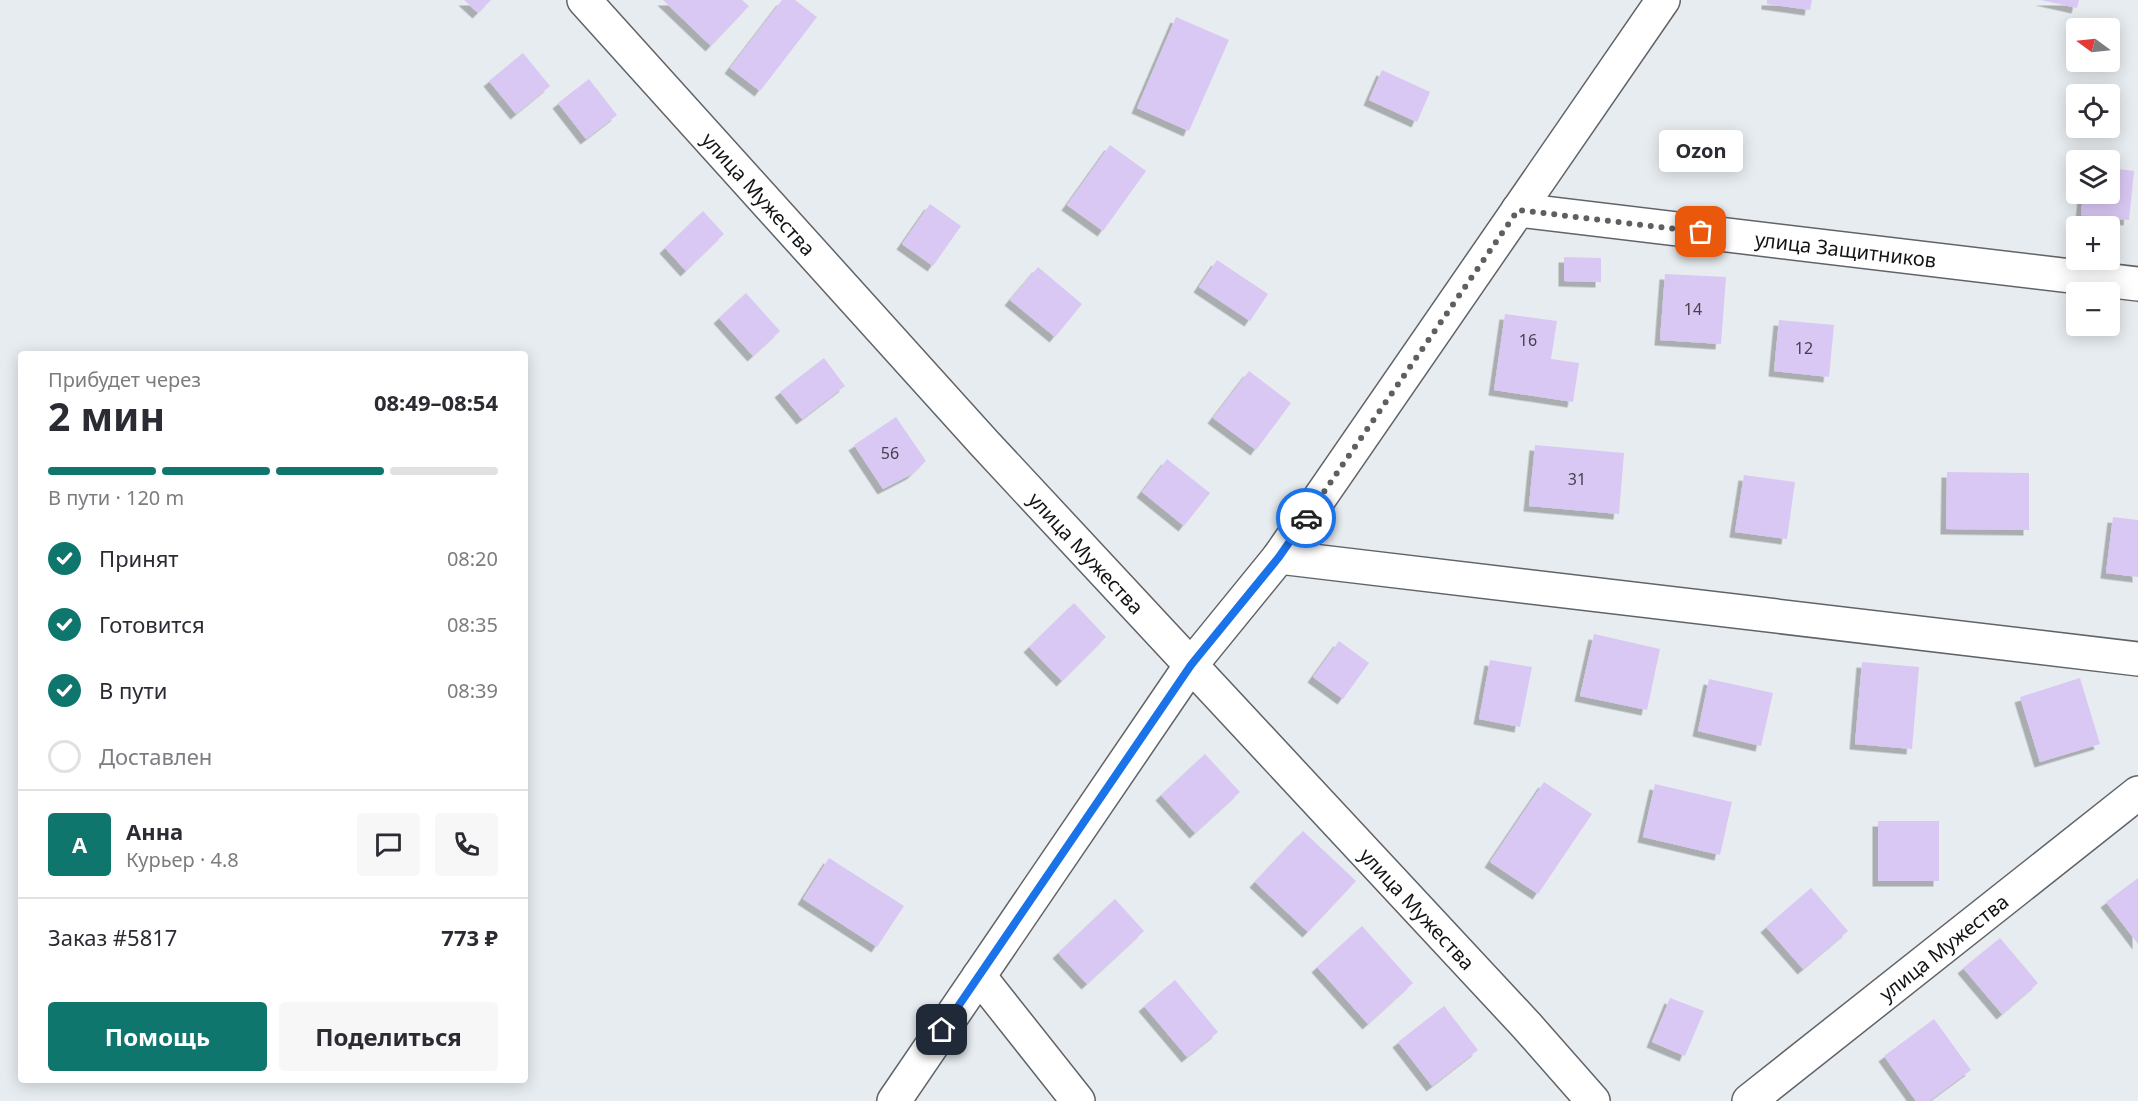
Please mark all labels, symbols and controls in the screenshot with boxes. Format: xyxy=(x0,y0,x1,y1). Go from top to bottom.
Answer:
north arrow xyxy=(2066,18,2120,72)
map controls xyxy=(2066,18,2120,336)
button: locate xyxy=(2066,84,2120,138)
street label: улица Мужества xyxy=(696,126,822,261)
callout: Ozon xyxy=(1659,130,1743,172)
text: Ozon xyxy=(1675,137,1727,164)
button: layers xyxy=(2066,150,2120,204)
pin xyxy=(1675,206,1726,257)
icon: bag xyxy=(1684,215,1717,248)
button: + xyxy=(2066,216,2120,270)
street label: улица Защитников xyxy=(1754,225,1938,273)
button: − xyxy=(2066,282,2120,336)
house number: 14 xyxy=(1684,298,1702,320)
house number: 16 xyxy=(1519,329,1537,351)
house number: 12 xyxy=(1795,337,1813,359)
text: Прибудет через xyxy=(48,366,201,393)
text: 08:49–08:54 xyxy=(374,387,498,417)
text: 2 мин xyxy=(48,389,165,442)
house number: 56 xyxy=(881,442,899,464)
house number: 31 xyxy=(1568,468,1586,490)
text: В пути · 120 m xyxy=(48,484,184,511)
street label: улица Мужества xyxy=(1023,486,1150,620)
courier xyxy=(1276,488,1336,548)
icon: car xyxy=(1290,502,1323,535)
icon: check xyxy=(48,542,81,575)
text: Принят xyxy=(99,543,179,573)
text: 08:20 xyxy=(447,545,498,572)
icon: check xyxy=(48,608,81,641)
text: Готовится xyxy=(99,609,205,639)
text: 08:35 xyxy=(447,611,498,638)
icon: check xyxy=(48,674,81,707)
text: В пути xyxy=(99,675,167,705)
text: 08:39 xyxy=(447,677,498,704)
text: Доставлен xyxy=(99,741,212,771)
button: chat xyxy=(357,813,420,876)
button: phone xyxy=(435,813,498,876)
text: Анна xyxy=(126,816,183,846)
text: А xyxy=(72,829,87,859)
street label: улица Мужества xyxy=(1354,842,1481,975)
text: Курьер · 4.8 xyxy=(126,846,239,873)
street label: улица Мужества xyxy=(1873,888,2014,1007)
text: Заказ #5817 xyxy=(48,922,177,952)
text: 773 ₽ xyxy=(441,922,498,952)
button: Помощь xyxy=(48,1002,267,1071)
button: Поделиться xyxy=(279,1002,498,1071)
pin xyxy=(916,1004,967,1055)
icon: home xyxy=(925,1013,958,1046)

